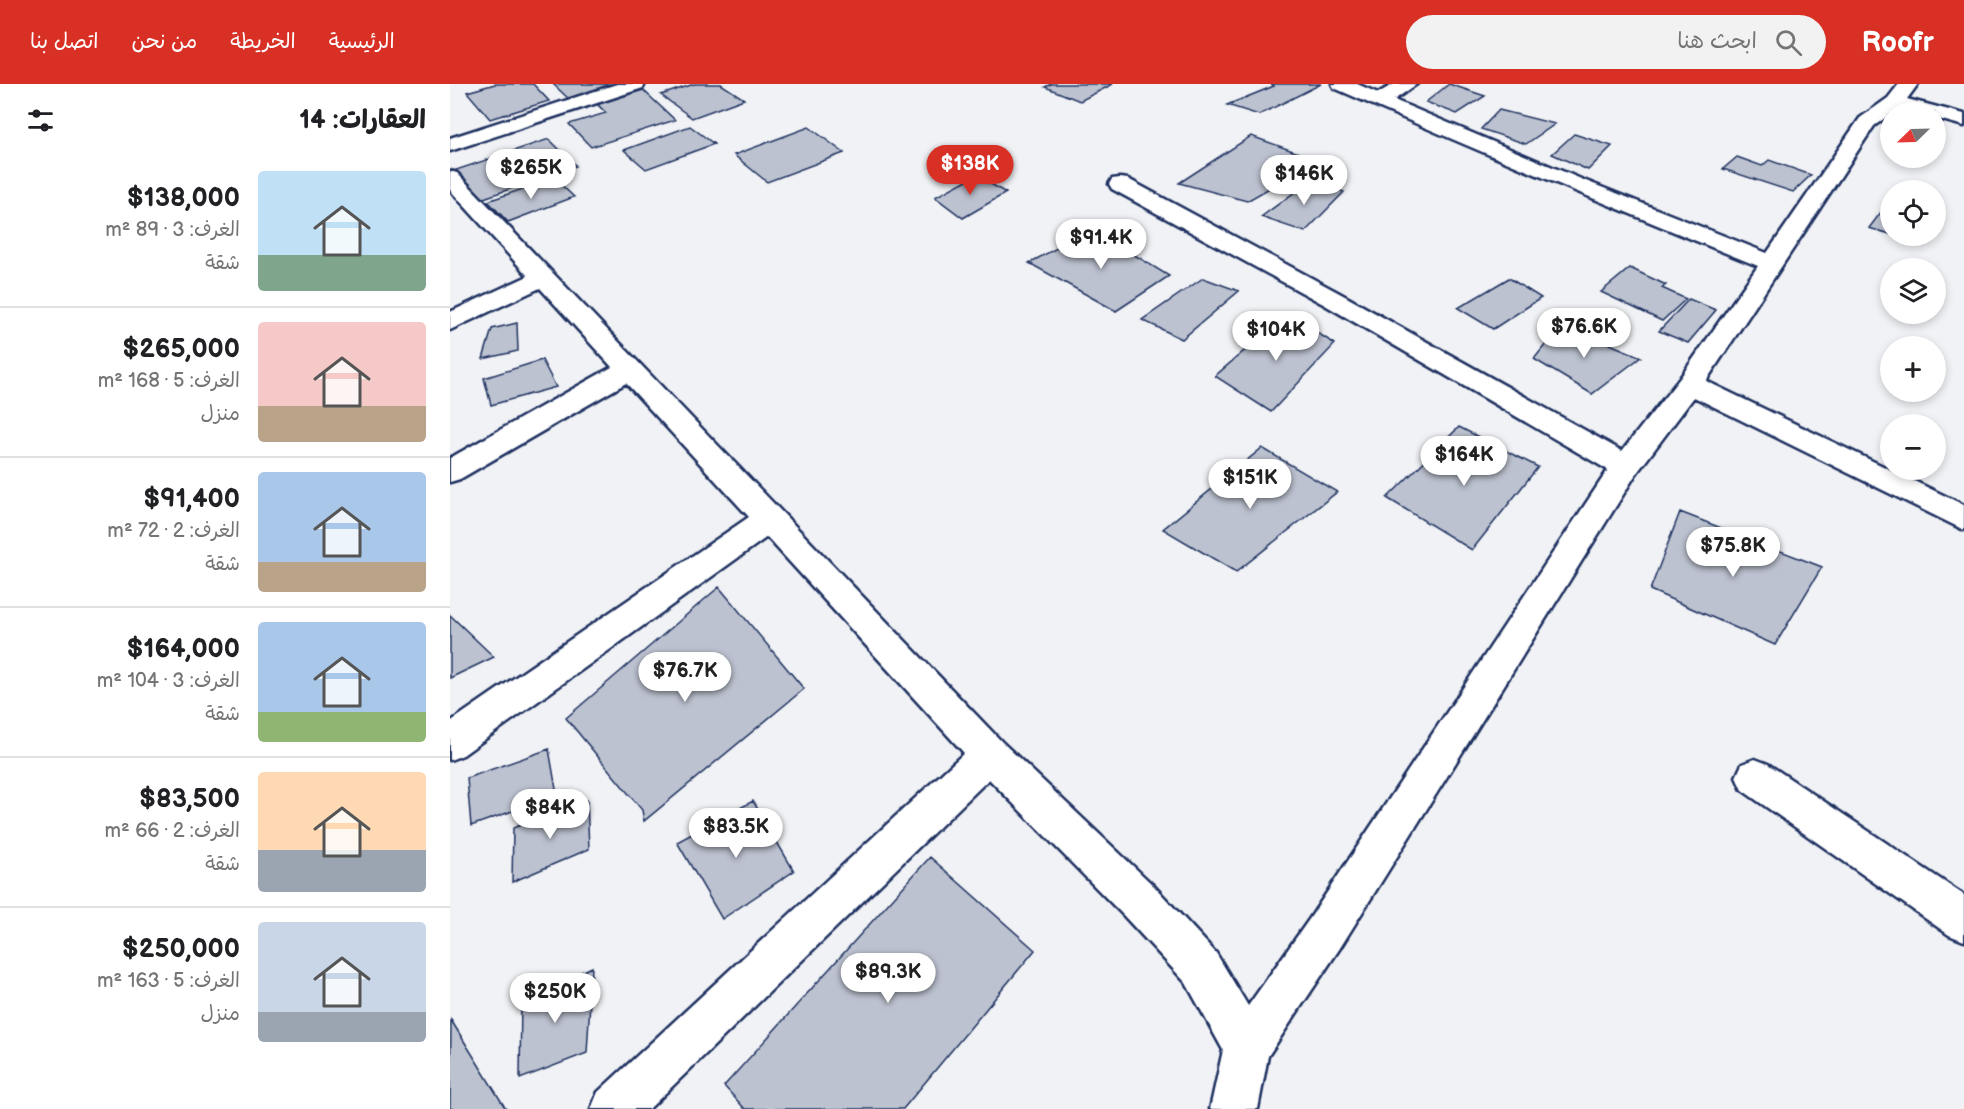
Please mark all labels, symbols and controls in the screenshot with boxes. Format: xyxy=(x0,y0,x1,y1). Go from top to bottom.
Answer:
search box xyxy=(1406,15,1826,69)
icon: search xyxy=(1772,26,1805,59)
text: Roofr xyxy=(1862,26,1934,59)
text: ابحث هنا xyxy=(1677,28,1757,55)
text: اتصل بنا xyxy=(30,29,98,54)
text: من نحن xyxy=(131,29,197,54)
text: الخريطة xyxy=(230,29,296,54)
text: الرئيسية xyxy=(329,29,395,54)
north arrow xyxy=(1880,102,1946,168)
map controls xyxy=(1880,102,1946,480)
icon: filters xyxy=(24,104,57,137)
text: العقارات: 14 xyxy=(299,105,426,136)
pin: $138K xyxy=(928,145,1012,196)
pin: $265K xyxy=(489,149,573,200)
text: $138K xyxy=(941,152,999,176)
pin: $146K xyxy=(1262,155,1346,206)
text: $265K xyxy=(500,156,562,180)
text: $146K xyxy=(1274,162,1334,186)
button: locate xyxy=(1880,180,1946,246)
text: $138,000 xyxy=(127,183,240,214)
icon: home xyxy=(306,195,378,267)
text: الغرف: 3 · 89 m² xyxy=(105,218,240,242)
pin: $91.4K xyxy=(1052,219,1150,270)
text: $91.4K xyxy=(1069,226,1133,250)
text: شقة xyxy=(205,251,240,275)
button: layers xyxy=(1880,258,1946,324)
pin: $76.6K xyxy=(1535,308,1633,359)
pin: $104K xyxy=(1234,311,1318,362)
text: $76.6K xyxy=(1551,315,1617,339)
text: $104K xyxy=(1246,318,1306,342)
text: $265,000 xyxy=(122,334,240,365)
button: + xyxy=(1880,336,1946,402)
icon: home xyxy=(306,346,378,418)
text: الغرف: 5 · 168 m² xyxy=(98,369,240,393)
text: منزل xyxy=(201,402,240,426)
button: − xyxy=(1880,414,1946,480)
pin: $164K xyxy=(1422,436,1506,487)
text: $164K xyxy=(1434,443,1494,467)
pin: $151K xyxy=(1208,459,1292,510)
text: $151K xyxy=(1222,466,1278,490)
text: $91,400 xyxy=(143,484,240,515)
icon: home xyxy=(306,496,378,568)
text: الغرف: 2 · 72 m² xyxy=(107,519,240,543)
pin: $75.8K xyxy=(1684,527,1782,578)
text: $75.8K xyxy=(1700,534,1766,558)
text: شقة xyxy=(205,552,240,576)
text: $164,000 xyxy=(126,634,240,665)
icon: home xyxy=(306,646,378,718)
pin: $76.7K xyxy=(636,652,734,703)
text: $76.7K xyxy=(652,659,718,683)
text: الغرف: 3 · 104 m² xyxy=(97,669,240,693)
text: شقة xyxy=(205,702,240,726)
text: $83,500 xyxy=(139,784,240,815)
pin: $84K xyxy=(514,789,586,840)
icon: home xyxy=(306,796,378,868)
text: $84K xyxy=(525,796,575,820)
pin: $83.5K xyxy=(687,808,785,859)
text: $83.5K xyxy=(703,815,769,839)
text: الغرف: 2 · 66 m² xyxy=(105,819,240,843)
text: شقة xyxy=(205,852,240,876)
text: $250,000 xyxy=(122,934,240,965)
icon: home xyxy=(306,946,378,1018)
pin: $89.3K xyxy=(839,953,937,1004)
text: $89.3K xyxy=(855,960,921,984)
text: الغرف: 5 · 163 m² xyxy=(97,969,240,993)
pin: $250K xyxy=(513,973,597,1024)
text: $250K xyxy=(524,980,586,1004)
text: منزل xyxy=(201,1002,240,1026)

